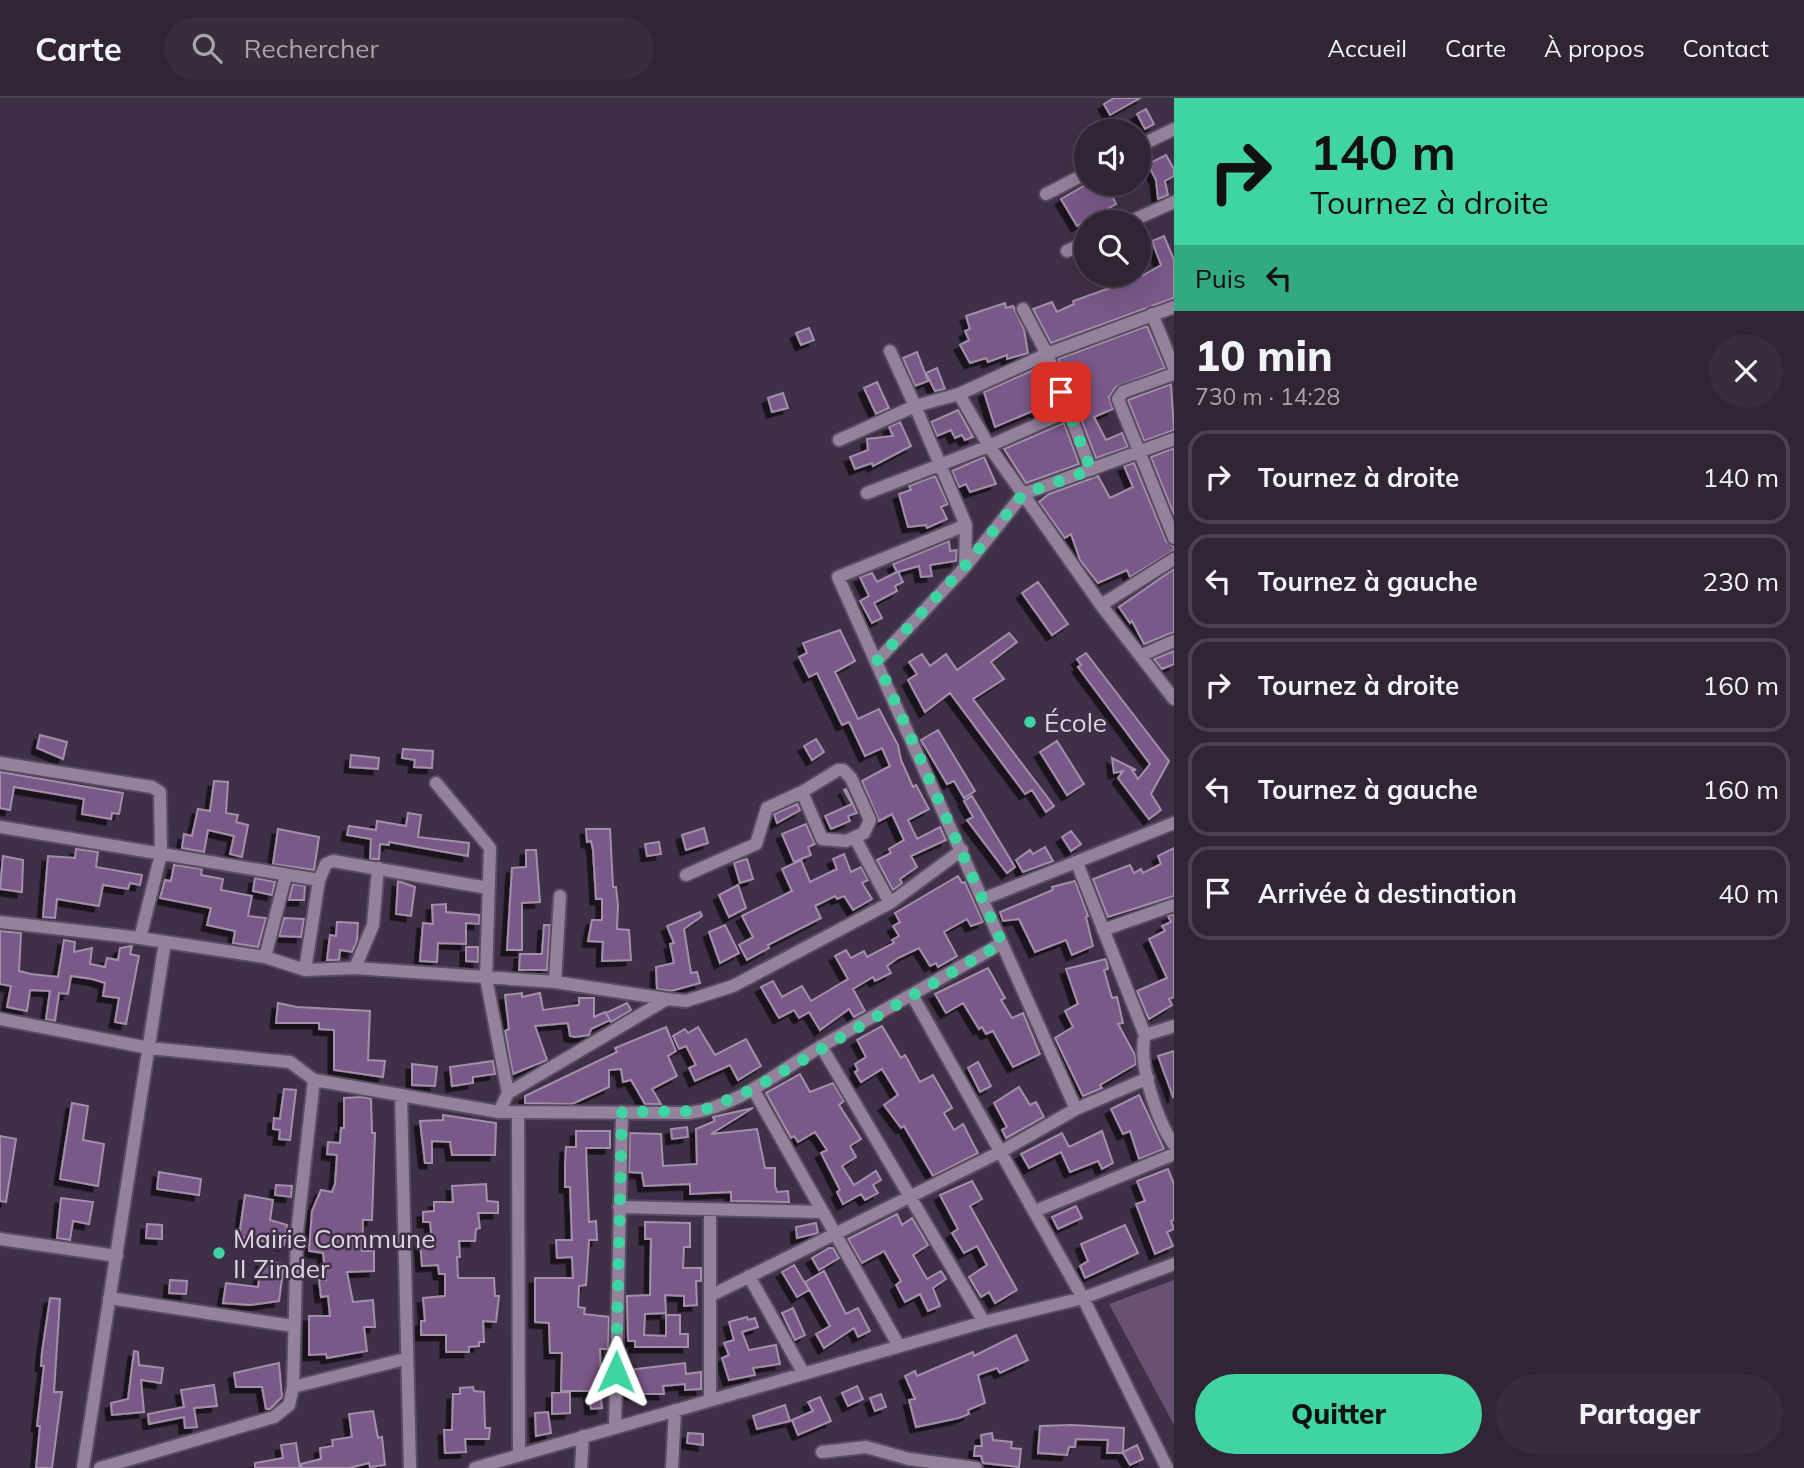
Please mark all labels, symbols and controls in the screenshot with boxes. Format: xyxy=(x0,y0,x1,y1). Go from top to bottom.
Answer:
search box xyxy=(164,17,654,80)
text: Carte xyxy=(35,28,122,69)
icon: search xyxy=(188,29,226,67)
text: Rechercher xyxy=(244,32,379,65)
text: Accueil xyxy=(1328,33,1407,63)
text: Carte xyxy=(1445,33,1506,63)
text: À propos xyxy=(1544,33,1645,63)
text: Contact xyxy=(1683,33,1769,63)
map controls xyxy=(1074,119,1151,287)
button: sound xyxy=(1074,119,1151,196)
text: 140 m xyxy=(1310,121,1456,182)
icon: right xyxy=(1195,126,1286,217)
text: Tournez à droite xyxy=(1310,182,1549,222)
button: search xyxy=(1074,210,1151,287)
icon: left xyxy=(1260,259,1298,297)
text: Puis xyxy=(1195,262,1246,295)
text: 10 min xyxy=(1195,329,1333,382)
button: close xyxy=(1709,334,1783,408)
pin xyxy=(1031,362,1091,422)
icon: arrive xyxy=(1042,373,1080,411)
text: 730 m · 14:28 xyxy=(1195,382,1340,411)
icon: right xyxy=(1199,458,1237,496)
text: Tournez à droite xyxy=(1258,461,1459,494)
text: 140 m xyxy=(1703,461,1779,494)
icon: left xyxy=(1199,562,1237,600)
text: Tournez à gauche xyxy=(1258,565,1478,598)
text: 230 m xyxy=(1703,565,1779,598)
icon: right xyxy=(1199,666,1237,704)
text: Tournez à droite xyxy=(1258,669,1459,702)
text: 160 m xyxy=(1703,669,1779,702)
place label: École xyxy=(1044,706,1107,739)
marker: École xyxy=(1022,714,1038,730)
icon: left xyxy=(1199,770,1237,808)
text: Tournez à gauche xyxy=(1258,773,1478,806)
text: 160 m xyxy=(1703,773,1779,806)
icon: arrive xyxy=(1199,874,1237,912)
text: Arrivée à destination xyxy=(1258,877,1517,910)
text: 40 m xyxy=(1718,877,1779,910)
place label: Mairie Commune II Zinder xyxy=(233,1222,435,1285)
marker: Mairie Commune II Zinder xyxy=(211,1245,227,1261)
position arrow xyxy=(579,1335,653,1409)
button: Quitter xyxy=(1195,1374,1482,1454)
button: Partager xyxy=(1496,1374,1783,1454)

